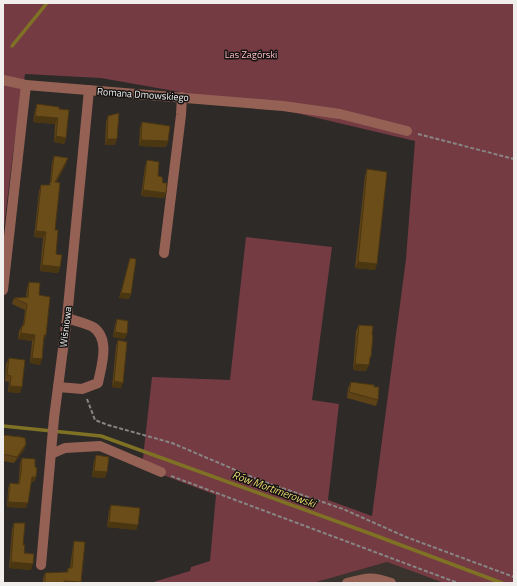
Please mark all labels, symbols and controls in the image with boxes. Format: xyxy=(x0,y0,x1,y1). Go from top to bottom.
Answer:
park label: Las Zagórski xyxy=(225,47,277,62)
street label: Romana Dmowskiego xyxy=(97,84,189,105)
street label: Wiśniowa xyxy=(56,306,75,348)
water label: Rów Mortimerowski xyxy=(230,467,319,512)

